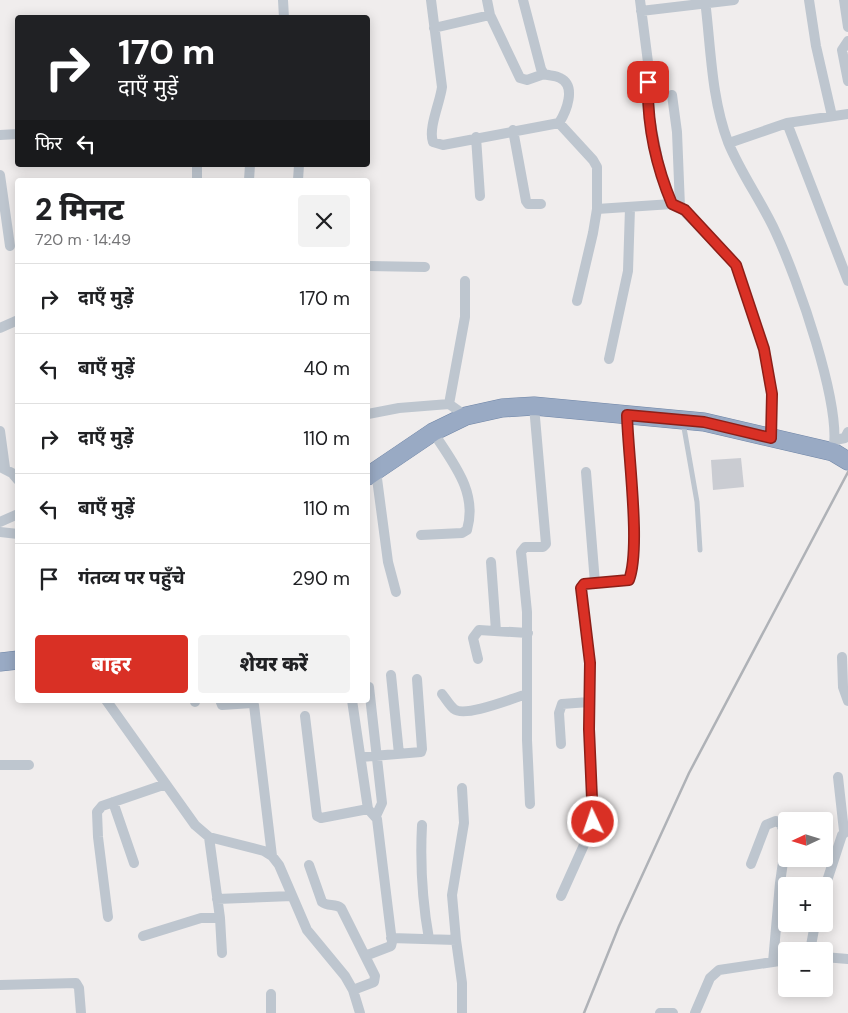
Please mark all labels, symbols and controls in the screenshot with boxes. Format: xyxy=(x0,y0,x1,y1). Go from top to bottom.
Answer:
text: 170 m xyxy=(118,29,215,75)
icon: right xyxy=(35,35,100,100)
pin xyxy=(627,61,669,103)
icon: arrive xyxy=(634,68,662,96)
text: दाएँ मुड़ें xyxy=(118,73,178,102)
icon: left xyxy=(72,130,100,158)
text: फिर xyxy=(35,131,62,156)
text: 2 मिनट xyxy=(35,190,124,229)
button: close xyxy=(298,195,350,247)
text: 720 m · 14:49 xyxy=(35,229,131,250)
icon: right xyxy=(35,285,63,313)
text: दाएँ मुड़ें xyxy=(78,285,133,310)
text: 170 m xyxy=(299,286,350,311)
icon: left xyxy=(35,355,63,383)
text: बाएँ मुड़ें xyxy=(78,355,135,380)
text: 40 m xyxy=(303,356,350,381)
icon: right xyxy=(35,425,63,453)
text: दाएँ मुड़ें xyxy=(78,425,133,450)
text: 110 m xyxy=(303,426,350,451)
icon: left xyxy=(35,495,63,523)
text: बाएँ मुड़ें xyxy=(78,495,135,520)
text: 110 m xyxy=(303,496,350,521)
icon: arrive xyxy=(35,565,63,593)
text: गंतव्य पर पहुँचे xyxy=(78,565,185,590)
text: 290 m xyxy=(292,566,350,591)
button: बाहर xyxy=(35,635,188,693)
button: शेयर करें xyxy=(198,635,350,693)
position arrow xyxy=(566,795,618,847)
north arrow xyxy=(778,812,832,868)
map controls xyxy=(778,812,833,997)
button: + xyxy=(778,877,833,932)
button: − xyxy=(778,942,833,997)

